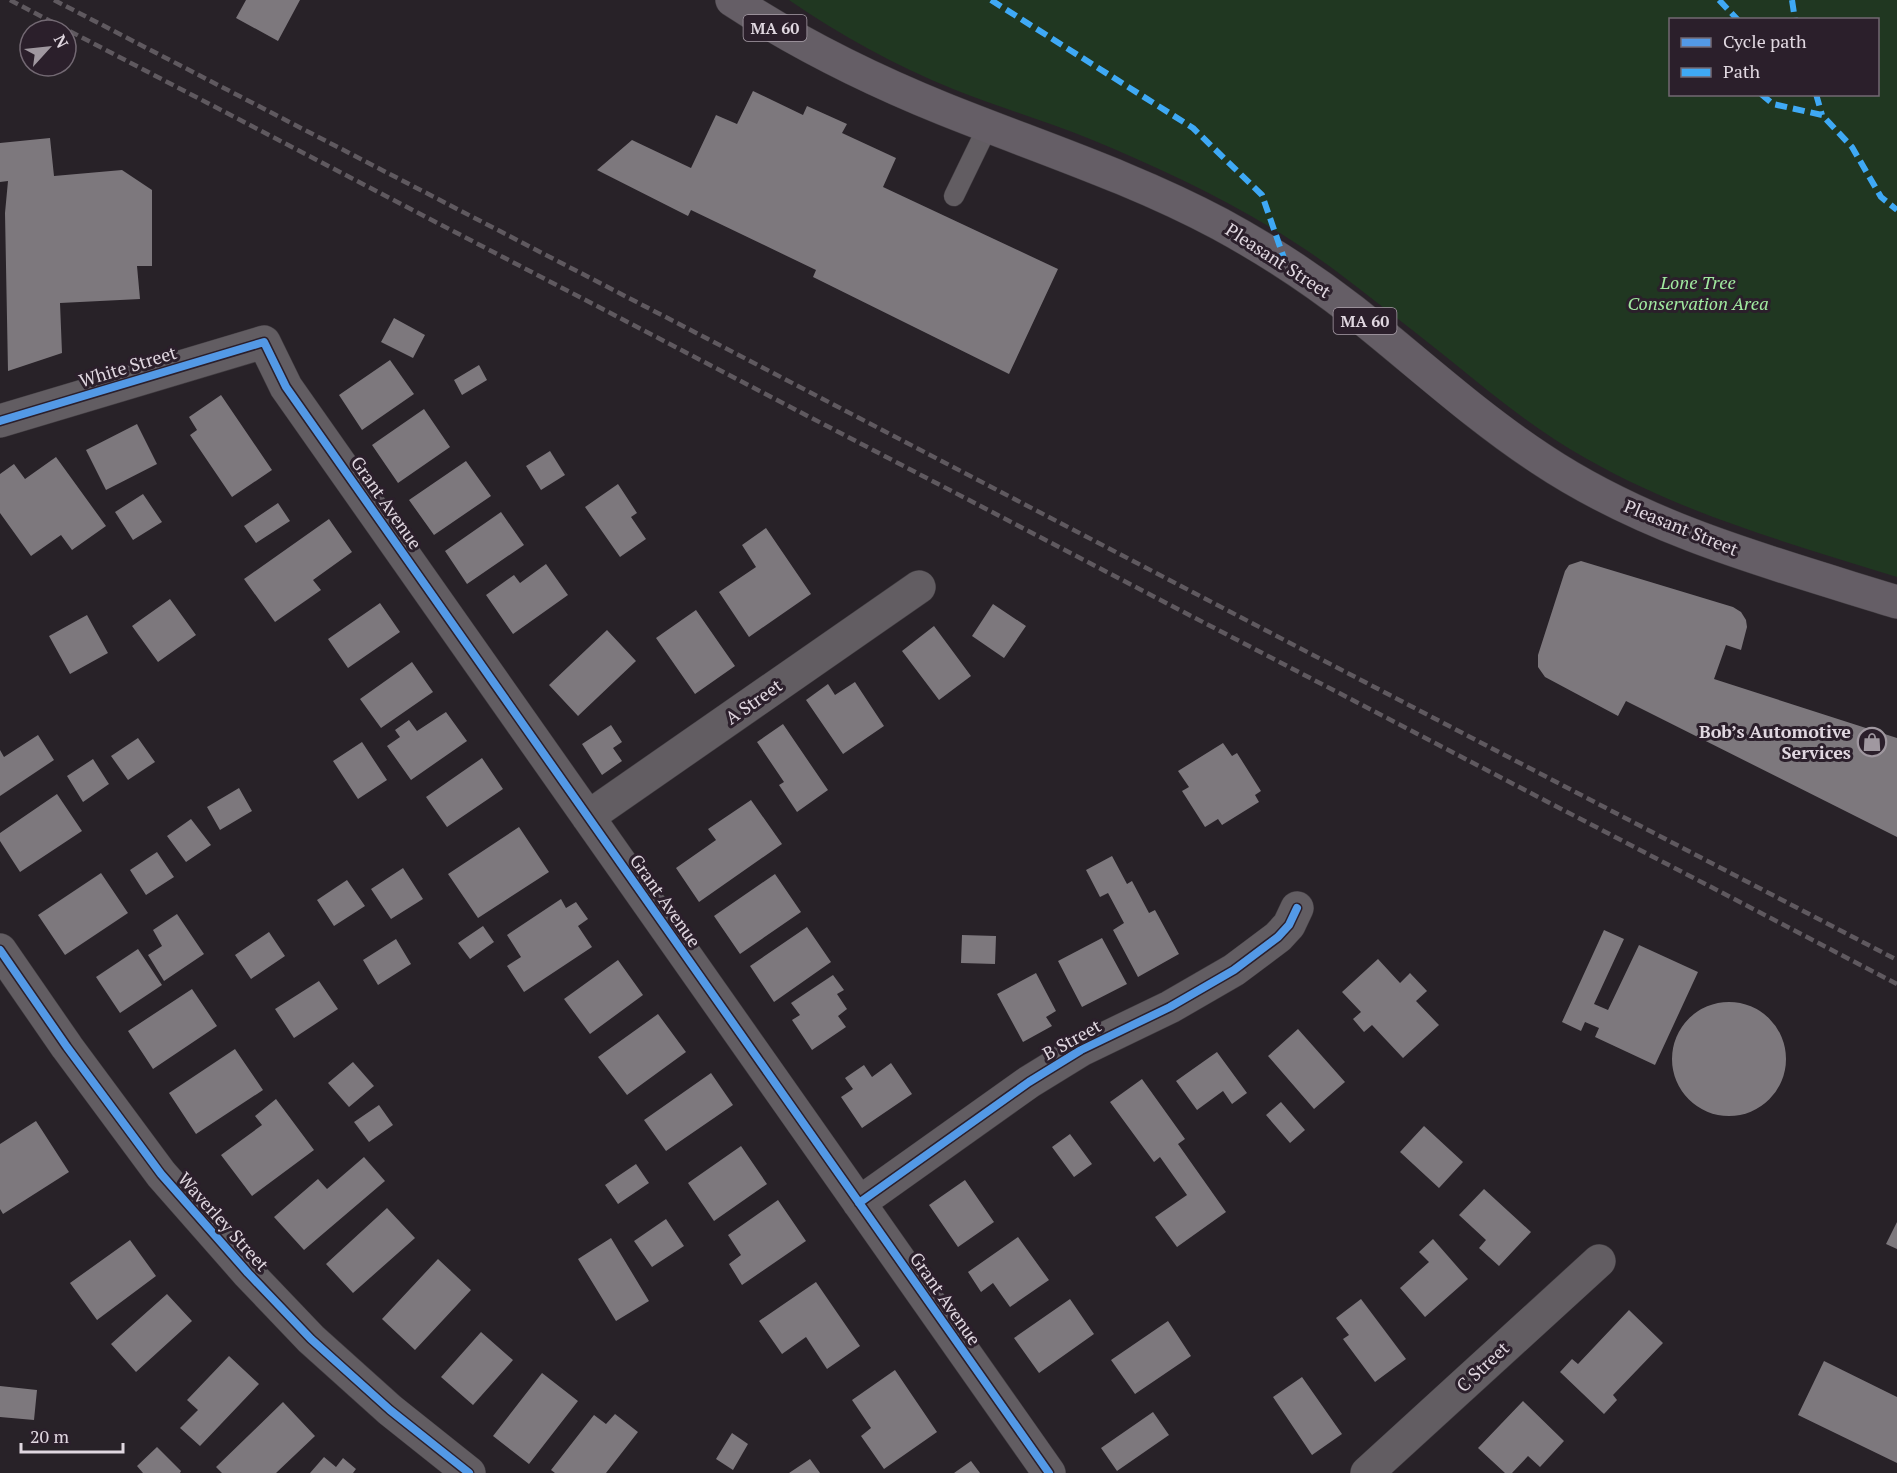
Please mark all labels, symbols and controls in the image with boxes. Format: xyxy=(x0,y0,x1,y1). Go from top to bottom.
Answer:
road number: MA 60 xyxy=(744,15,806,41)
north arrow xyxy=(18,18,78,78)
legend xyxy=(1669,18,1879,96)
text: Cycle path xyxy=(1723,29,1807,53)
text: N xyxy=(49,31,74,52)
text: Path xyxy=(1723,59,1760,83)
street label: Pleasant Street xyxy=(1221,217,1336,303)
park label: Lone Tree Conservation Area xyxy=(1627,270,1769,315)
road number: MA 60 xyxy=(1334,308,1396,334)
street label: White Street xyxy=(76,340,180,392)
street label: Grant Avenue xyxy=(346,451,428,554)
street label: Pleasant Street xyxy=(1621,493,1742,561)
street label: A Street xyxy=(720,673,787,729)
place label: Bob’s Automotive Services xyxy=(1699,719,1851,764)
shop icon: Bob’s Automotive Services xyxy=(1856,726,1888,758)
street label: Grant Avenue xyxy=(625,849,707,952)
street label: B Street xyxy=(1038,1013,1105,1065)
street label: Waverley Street xyxy=(173,1167,275,1276)
street label: Grant Avenue xyxy=(905,1247,987,1350)
street label: C Street xyxy=(1451,1335,1514,1397)
scale bar xyxy=(21,1416,123,1454)
text: 20 m xyxy=(30,1424,70,1448)

